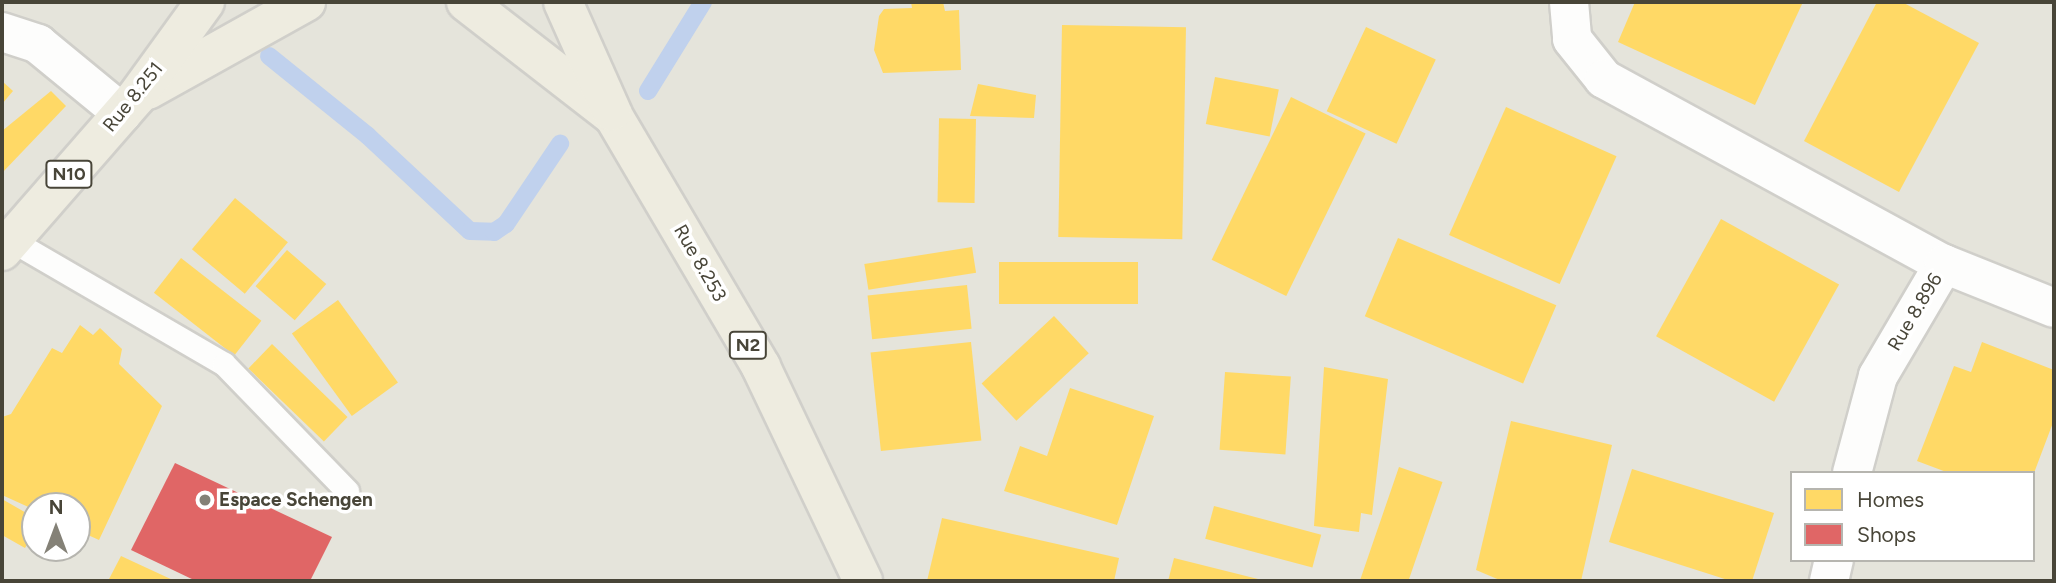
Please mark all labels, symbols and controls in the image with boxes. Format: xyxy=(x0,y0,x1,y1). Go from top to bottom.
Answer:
street label: Rue 8.251 xyxy=(98,58,168,136)
road number: N10 xyxy=(44,160,94,188)
street label: Rue 8.253 xyxy=(669,220,731,306)
street label: Rue 8.896 xyxy=(1883,269,1947,355)
road number: N2 xyxy=(729,330,767,360)
legend xyxy=(1790,471,2035,562)
text: Homes xyxy=(1857,487,1924,512)
place label: Espace Schengen xyxy=(219,489,373,511)
north arrow xyxy=(21,492,91,562)
marker: Espace Schengen xyxy=(197,492,213,508)
text: N xyxy=(49,496,63,519)
text: Shops xyxy=(1857,522,1916,547)

